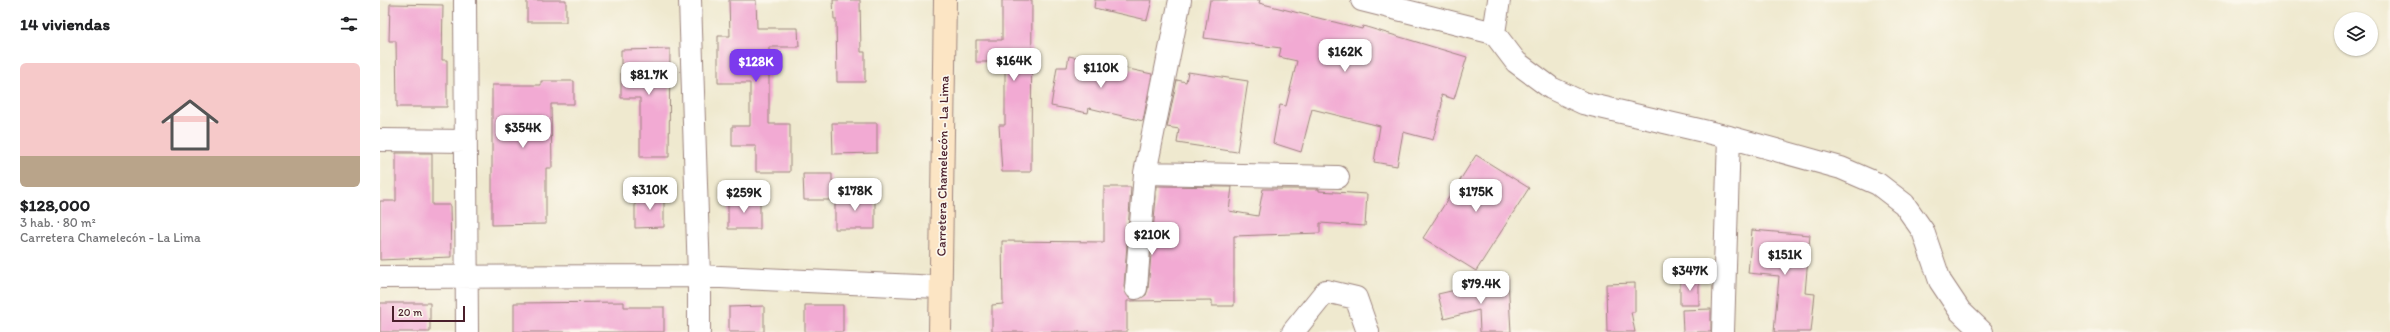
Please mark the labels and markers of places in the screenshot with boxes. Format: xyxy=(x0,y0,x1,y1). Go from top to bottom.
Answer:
pin: $162K xyxy=(1317,39,1373,73)
pin: $164K xyxy=(986,48,1042,82)
pin: $128K xyxy=(728,49,784,83)
pin: $110K xyxy=(1073,55,1129,89)
pin: $81.7K xyxy=(616,62,682,96)
pin: $354K xyxy=(495,115,551,149)
pin: $310K xyxy=(622,177,678,211)
pin: $178K xyxy=(827,178,883,212)
pin: $175K xyxy=(1448,179,1504,213)
pin: $259K xyxy=(716,180,772,214)
pin: $210K xyxy=(1124,222,1180,256)
pin: $151K xyxy=(1757,242,1813,276)
pin: $347K xyxy=(1662,258,1718,292)
pin: $79.4K xyxy=(1448,271,1514,305)

